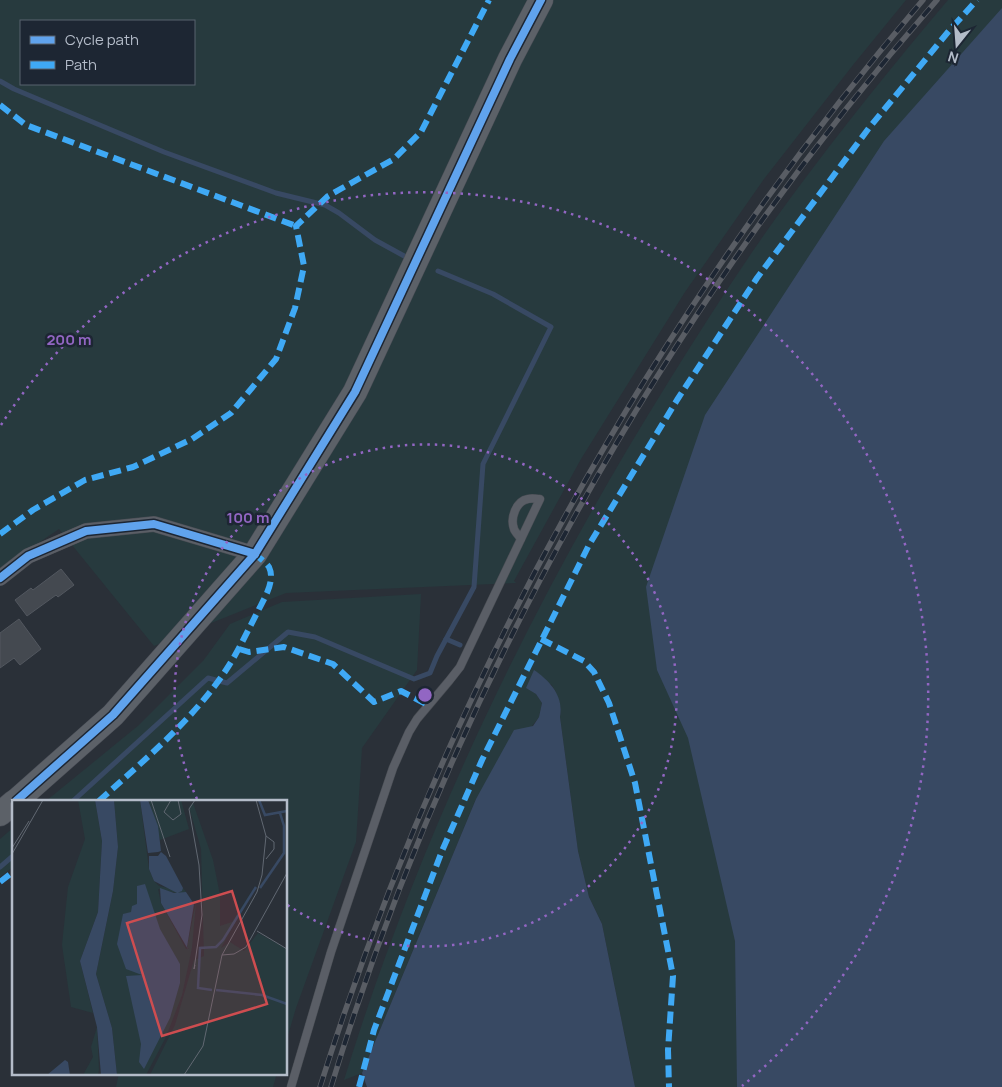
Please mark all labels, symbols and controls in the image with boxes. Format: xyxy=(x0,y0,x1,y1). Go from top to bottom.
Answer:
legend xyxy=(20,20,195,85)
north arrow xyxy=(932,20,982,70)
text: Cycle path xyxy=(65,29,139,50)
text: N xyxy=(945,47,961,68)
text: Path xyxy=(65,54,97,75)
text: 200 m xyxy=(46,329,92,350)
text: 100 m xyxy=(227,507,269,528)
centre of rings xyxy=(416,686,434,704)
inset map xyxy=(12,800,288,1074)

